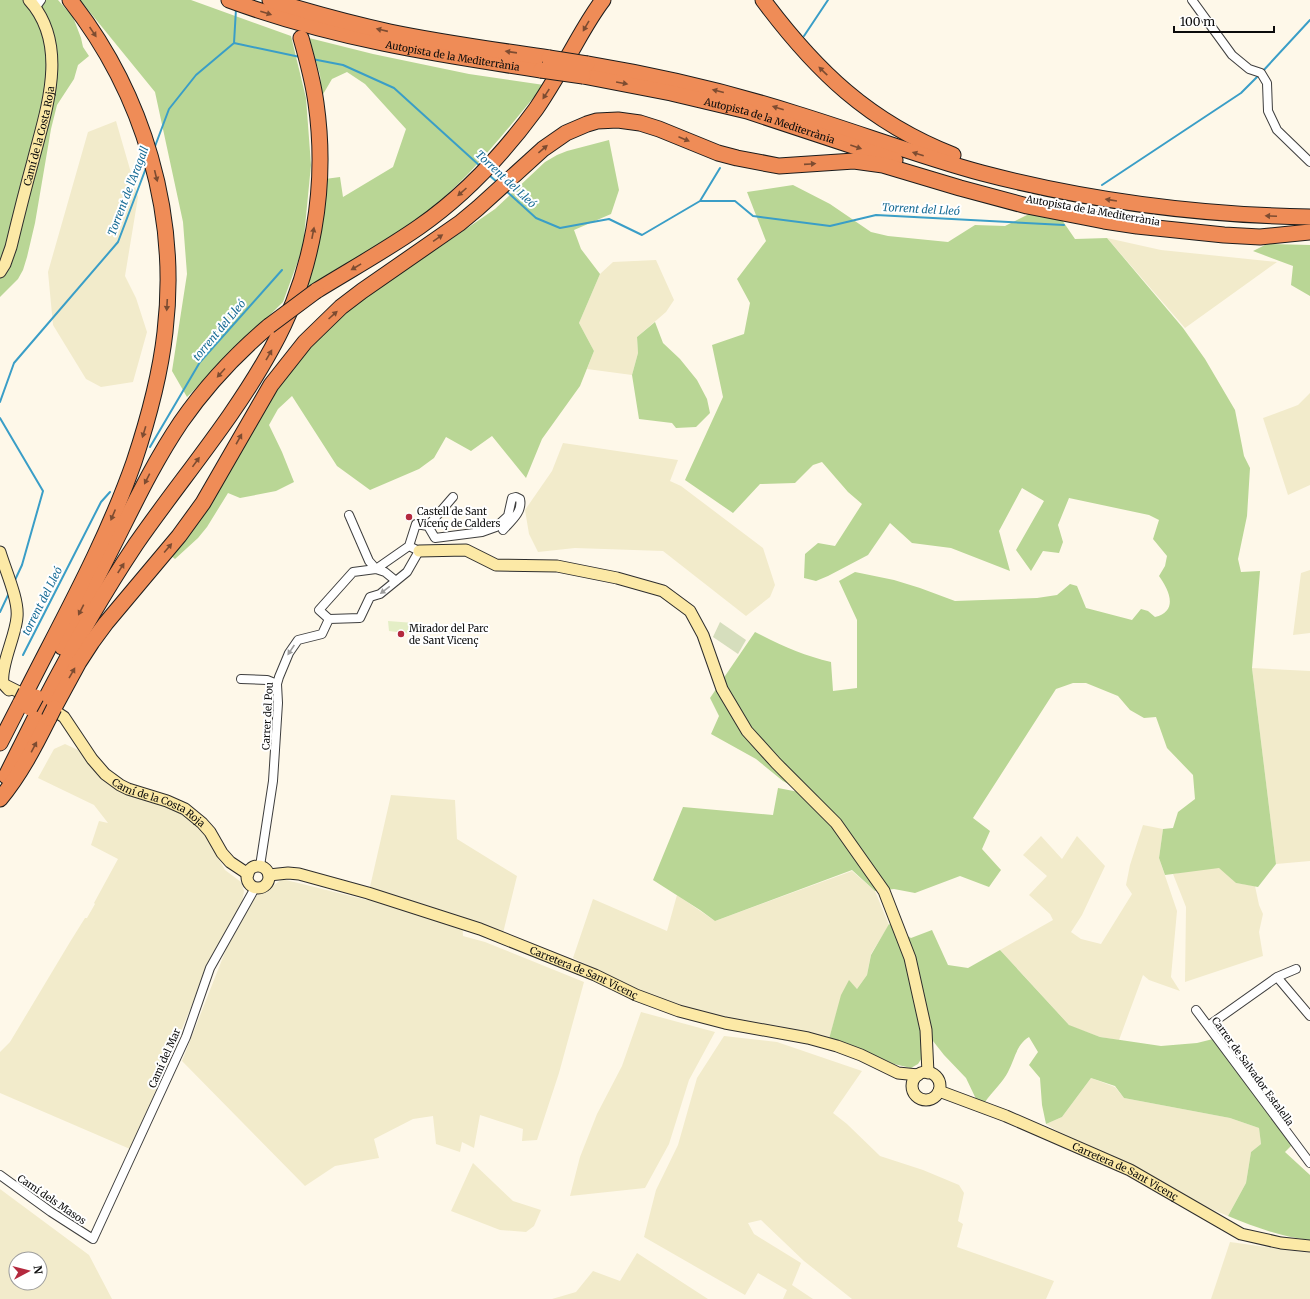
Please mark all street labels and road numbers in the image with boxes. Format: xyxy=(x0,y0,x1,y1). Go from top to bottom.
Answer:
street label: Autopista de la Mediterrània xyxy=(383,38,521,74)
street label: Camí de la Costa Roja xyxy=(21,85,57,187)
street label: Autopista de la Mediterrània xyxy=(702,95,837,147)
street label: Autopista de la Mediterrània xyxy=(1024,192,1162,229)
street label: Carrer del Pou xyxy=(259,682,276,750)
street label: Camí de la Costa Roja xyxy=(109,775,208,830)
street label: Carretera de Sant Vicenç xyxy=(528,944,640,1002)
street label: Carrer de Salvador Estalella xyxy=(1209,1014,1297,1129)
street label: Camí del Mar xyxy=(145,1026,184,1090)
street label: Carretera de Sant Vicenç xyxy=(1070,1140,1180,1203)
street label: Camí dels Masos xyxy=(15,1172,89,1227)

